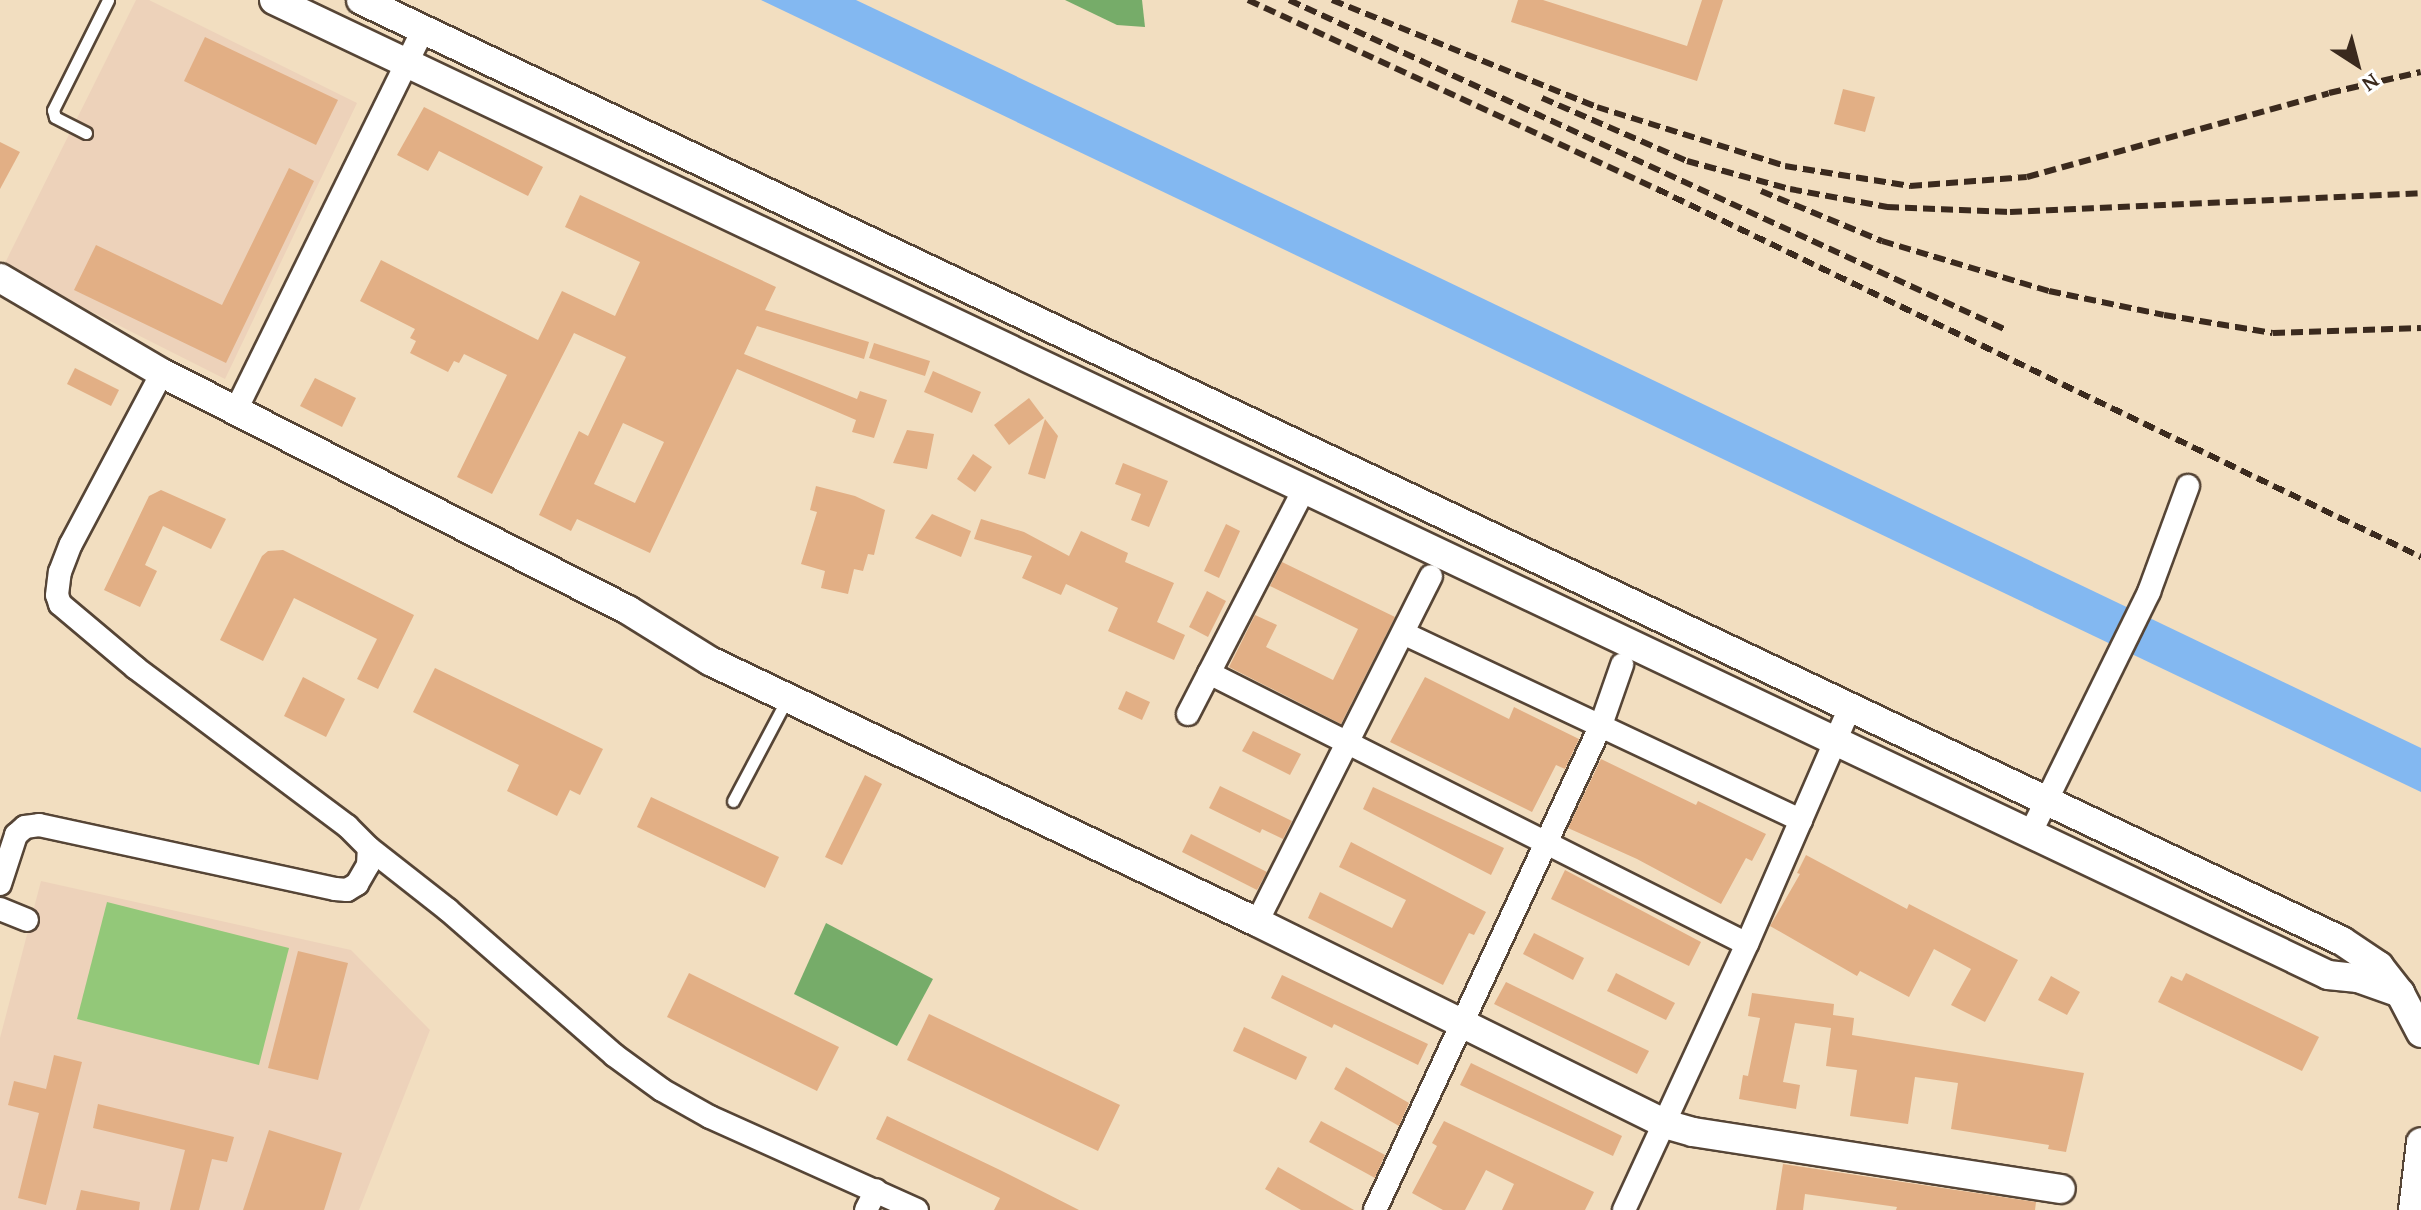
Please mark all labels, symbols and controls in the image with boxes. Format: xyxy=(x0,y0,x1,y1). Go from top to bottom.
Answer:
north arrow xyxy=(2317,24,2397,104)
text: N xyxy=(2356,66,2386,101)

